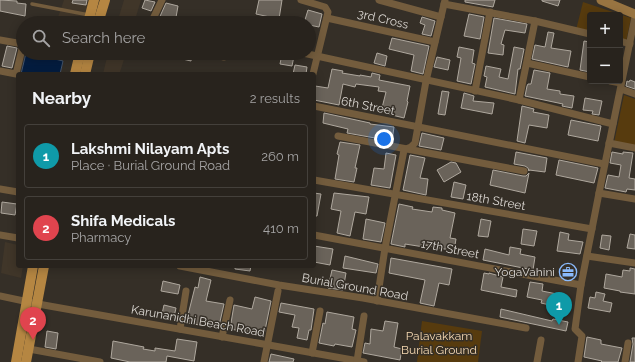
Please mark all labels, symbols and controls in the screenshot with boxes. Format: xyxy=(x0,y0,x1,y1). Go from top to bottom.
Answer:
street label: 3rd Cross xyxy=(356,6,410,32)
map controls xyxy=(587,12,623,84)
button: + xyxy=(587,12,623,48)
search box xyxy=(16,16,316,60)
icon: search xyxy=(30,27,52,49)
text: Search here xyxy=(62,29,145,47)
button: − xyxy=(587,48,623,84)
text: Nearby xyxy=(32,88,91,108)
text: 2 results xyxy=(250,91,300,106)
street label: 6th Street xyxy=(340,94,396,118)
your location xyxy=(374,129,394,149)
text: Lakshmi Nilayam Apts xyxy=(71,140,229,158)
text: 1 xyxy=(43,149,49,164)
text: 260 m xyxy=(261,149,299,164)
text: Place · Burial Ground Road xyxy=(71,158,230,173)
street label: 18th Street xyxy=(465,189,527,213)
text: Shifa Medicals xyxy=(71,212,175,230)
text: 2 xyxy=(42,221,50,236)
text: 410 m xyxy=(263,221,299,236)
text: Pharmacy xyxy=(71,230,131,245)
street label: 17th Street xyxy=(420,237,480,261)
office icon: YogaVahini xyxy=(558,262,578,282)
place label: YogaVahini xyxy=(495,265,555,279)
street label: Burial Ground Road xyxy=(301,271,409,303)
pin: 1 xyxy=(546,292,572,325)
street label: Karunanidhi Beach Road xyxy=(130,302,266,340)
pin: 2 xyxy=(20,307,46,340)
park label: Palavakkam Burial Ground xyxy=(401,329,477,357)

